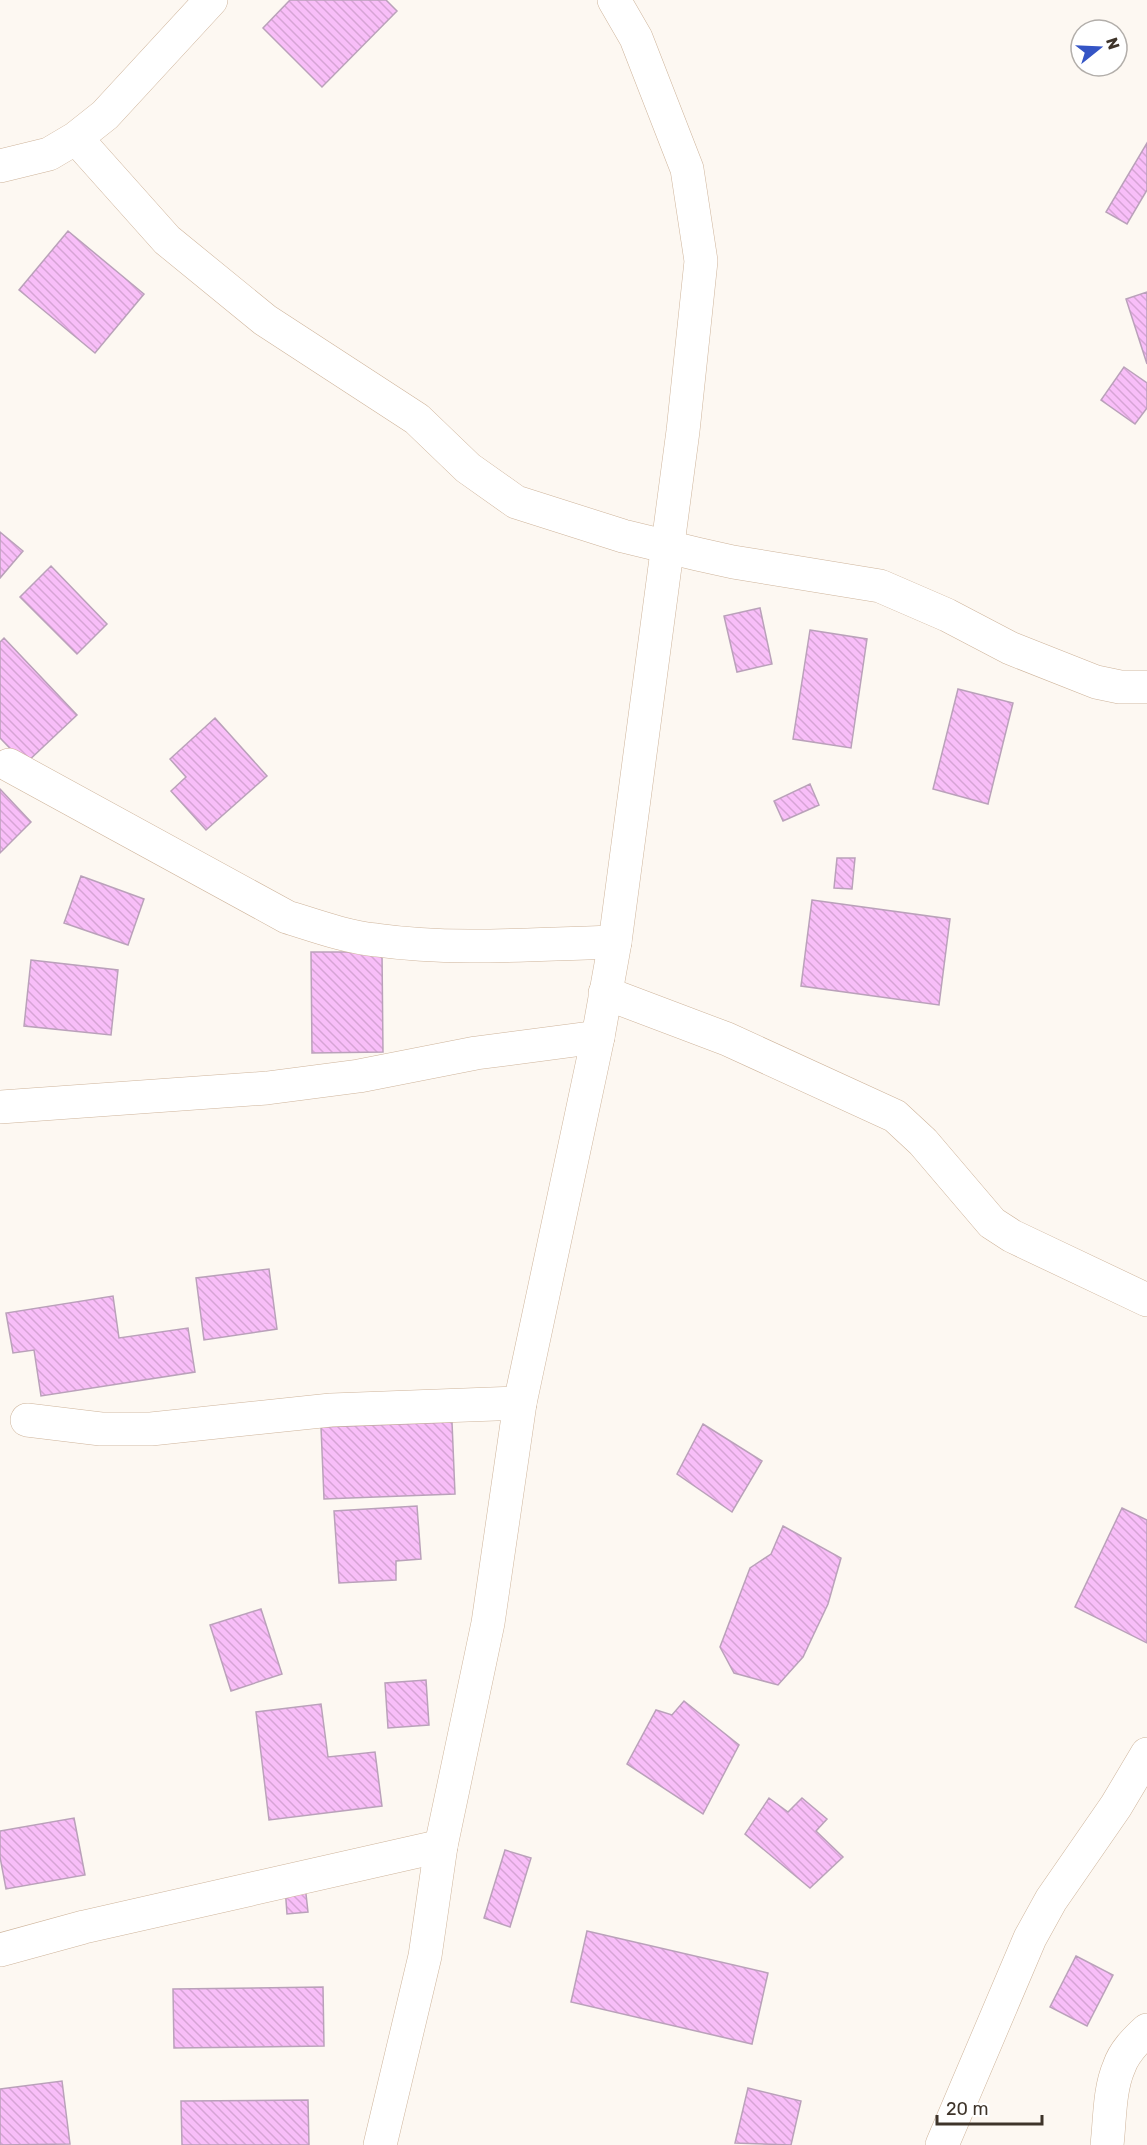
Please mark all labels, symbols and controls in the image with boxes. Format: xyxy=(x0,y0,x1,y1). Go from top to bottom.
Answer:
north arrow xyxy=(1069,18,1129,78)
text: N xyxy=(1102,35,1124,52)
scale bar xyxy=(937,2088,1042,2126)
text: 20 m xyxy=(946,2098,988,2120)

